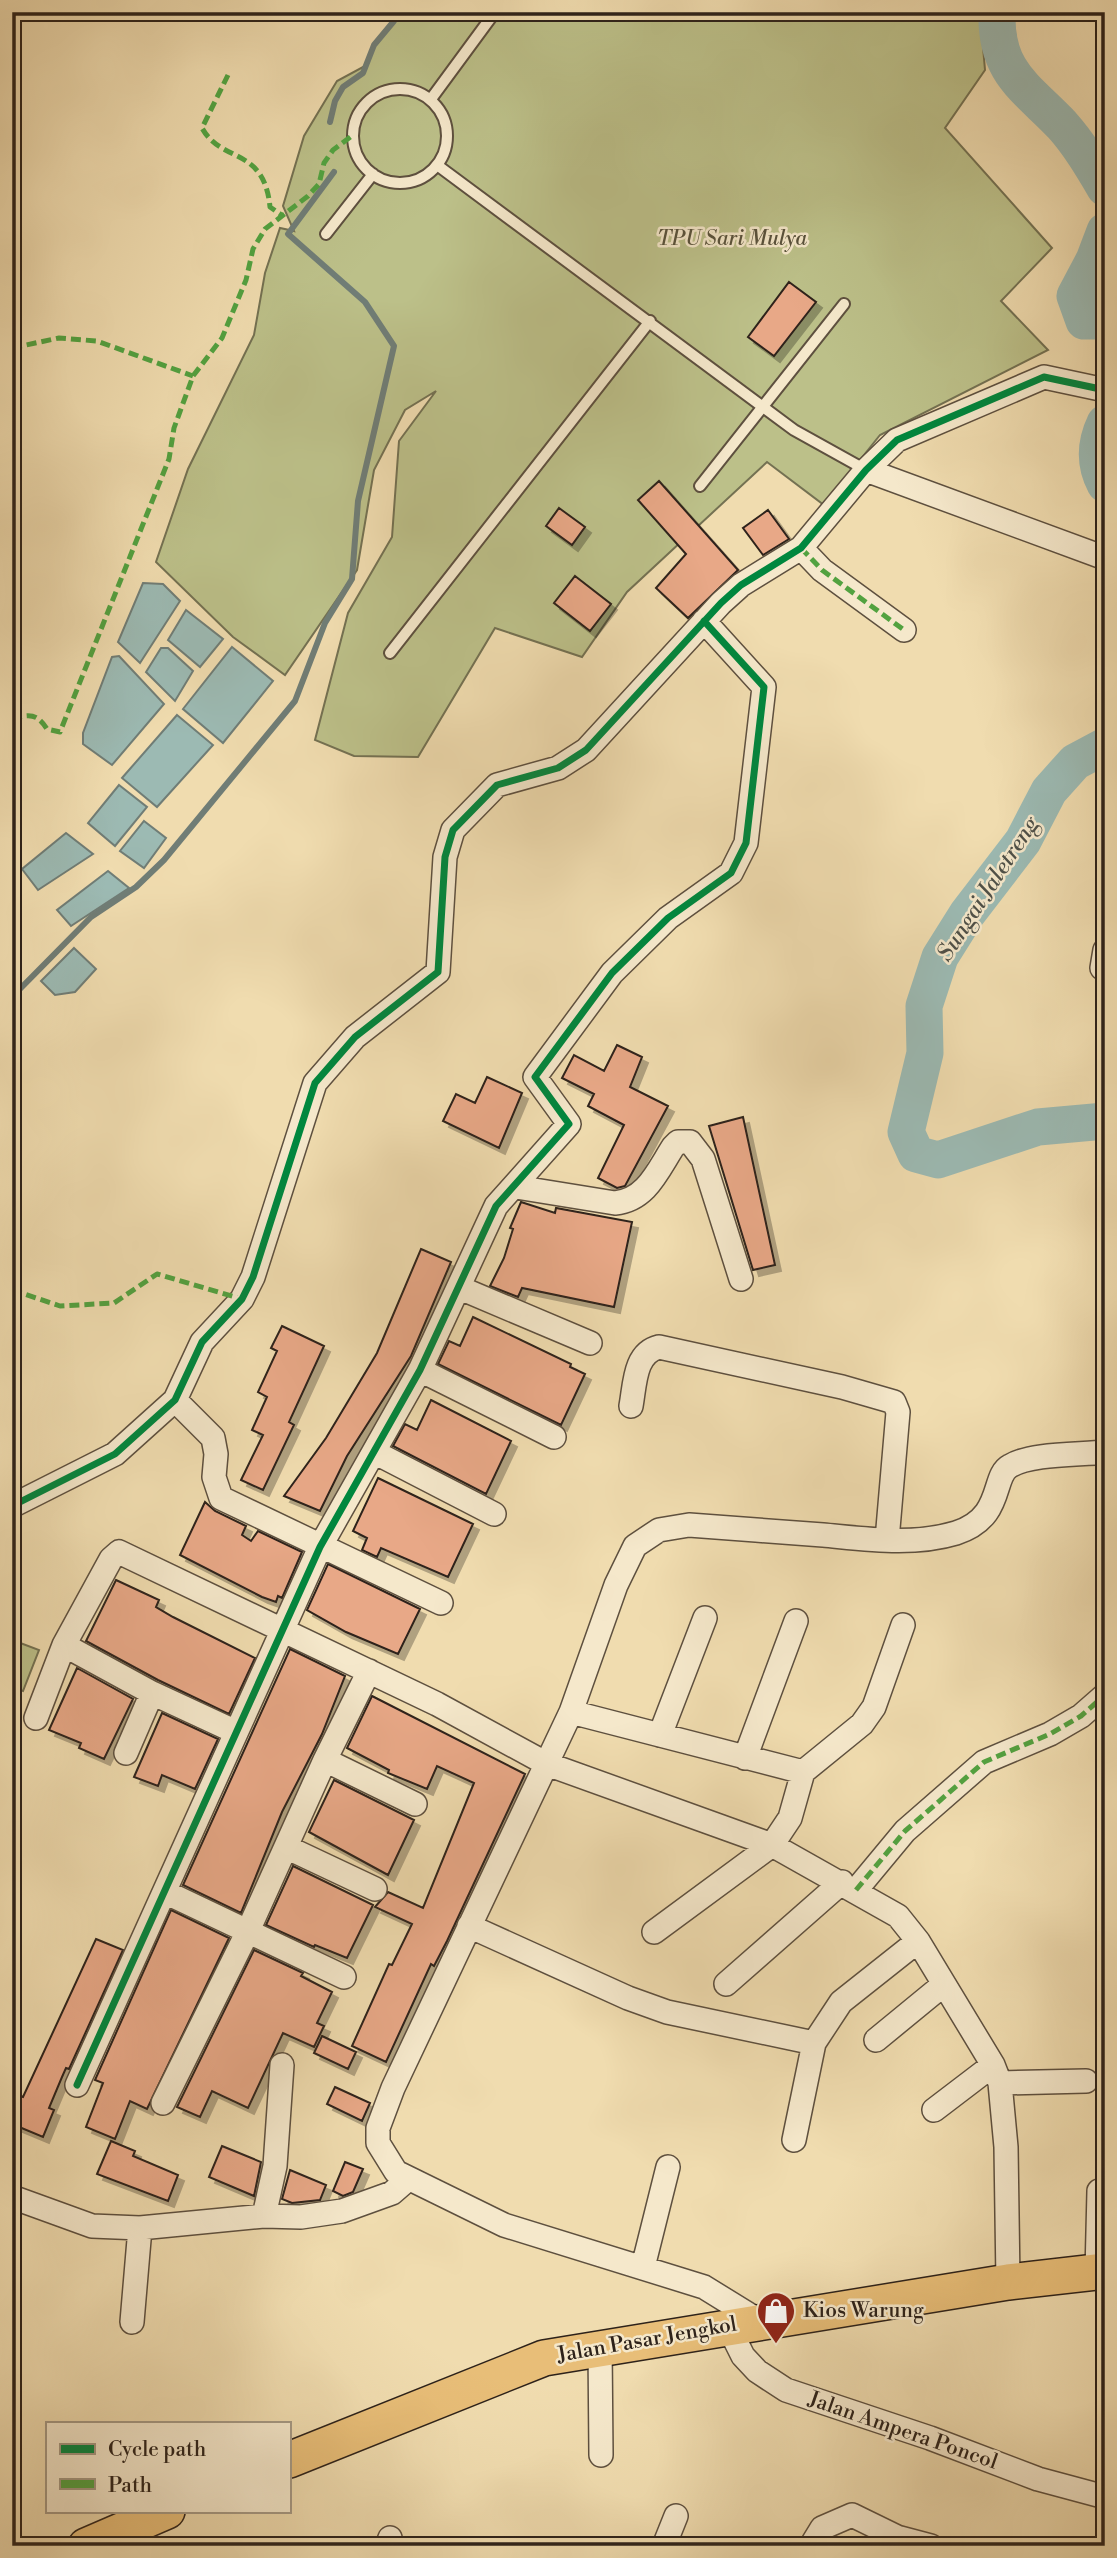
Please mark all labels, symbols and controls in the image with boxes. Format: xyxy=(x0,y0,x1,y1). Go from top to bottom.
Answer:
park label: TPU Sari Mulya xyxy=(657,226,807,252)
water label: Sungai Jaletreng xyxy=(931,811,1046,966)
shop icon: Kios Warung xyxy=(755,2290,797,2345)
place label: Kios Warung xyxy=(803,2298,924,2324)
street label: Jalan Pasar Jengkol xyxy=(554,2311,739,2369)
street label: Jalan Ampera Poncol xyxy=(804,2386,1001,2476)
legend xyxy=(46,2422,290,2512)
text: Cycle path xyxy=(108,2437,207,2463)
text: Path xyxy=(108,2473,153,2499)

